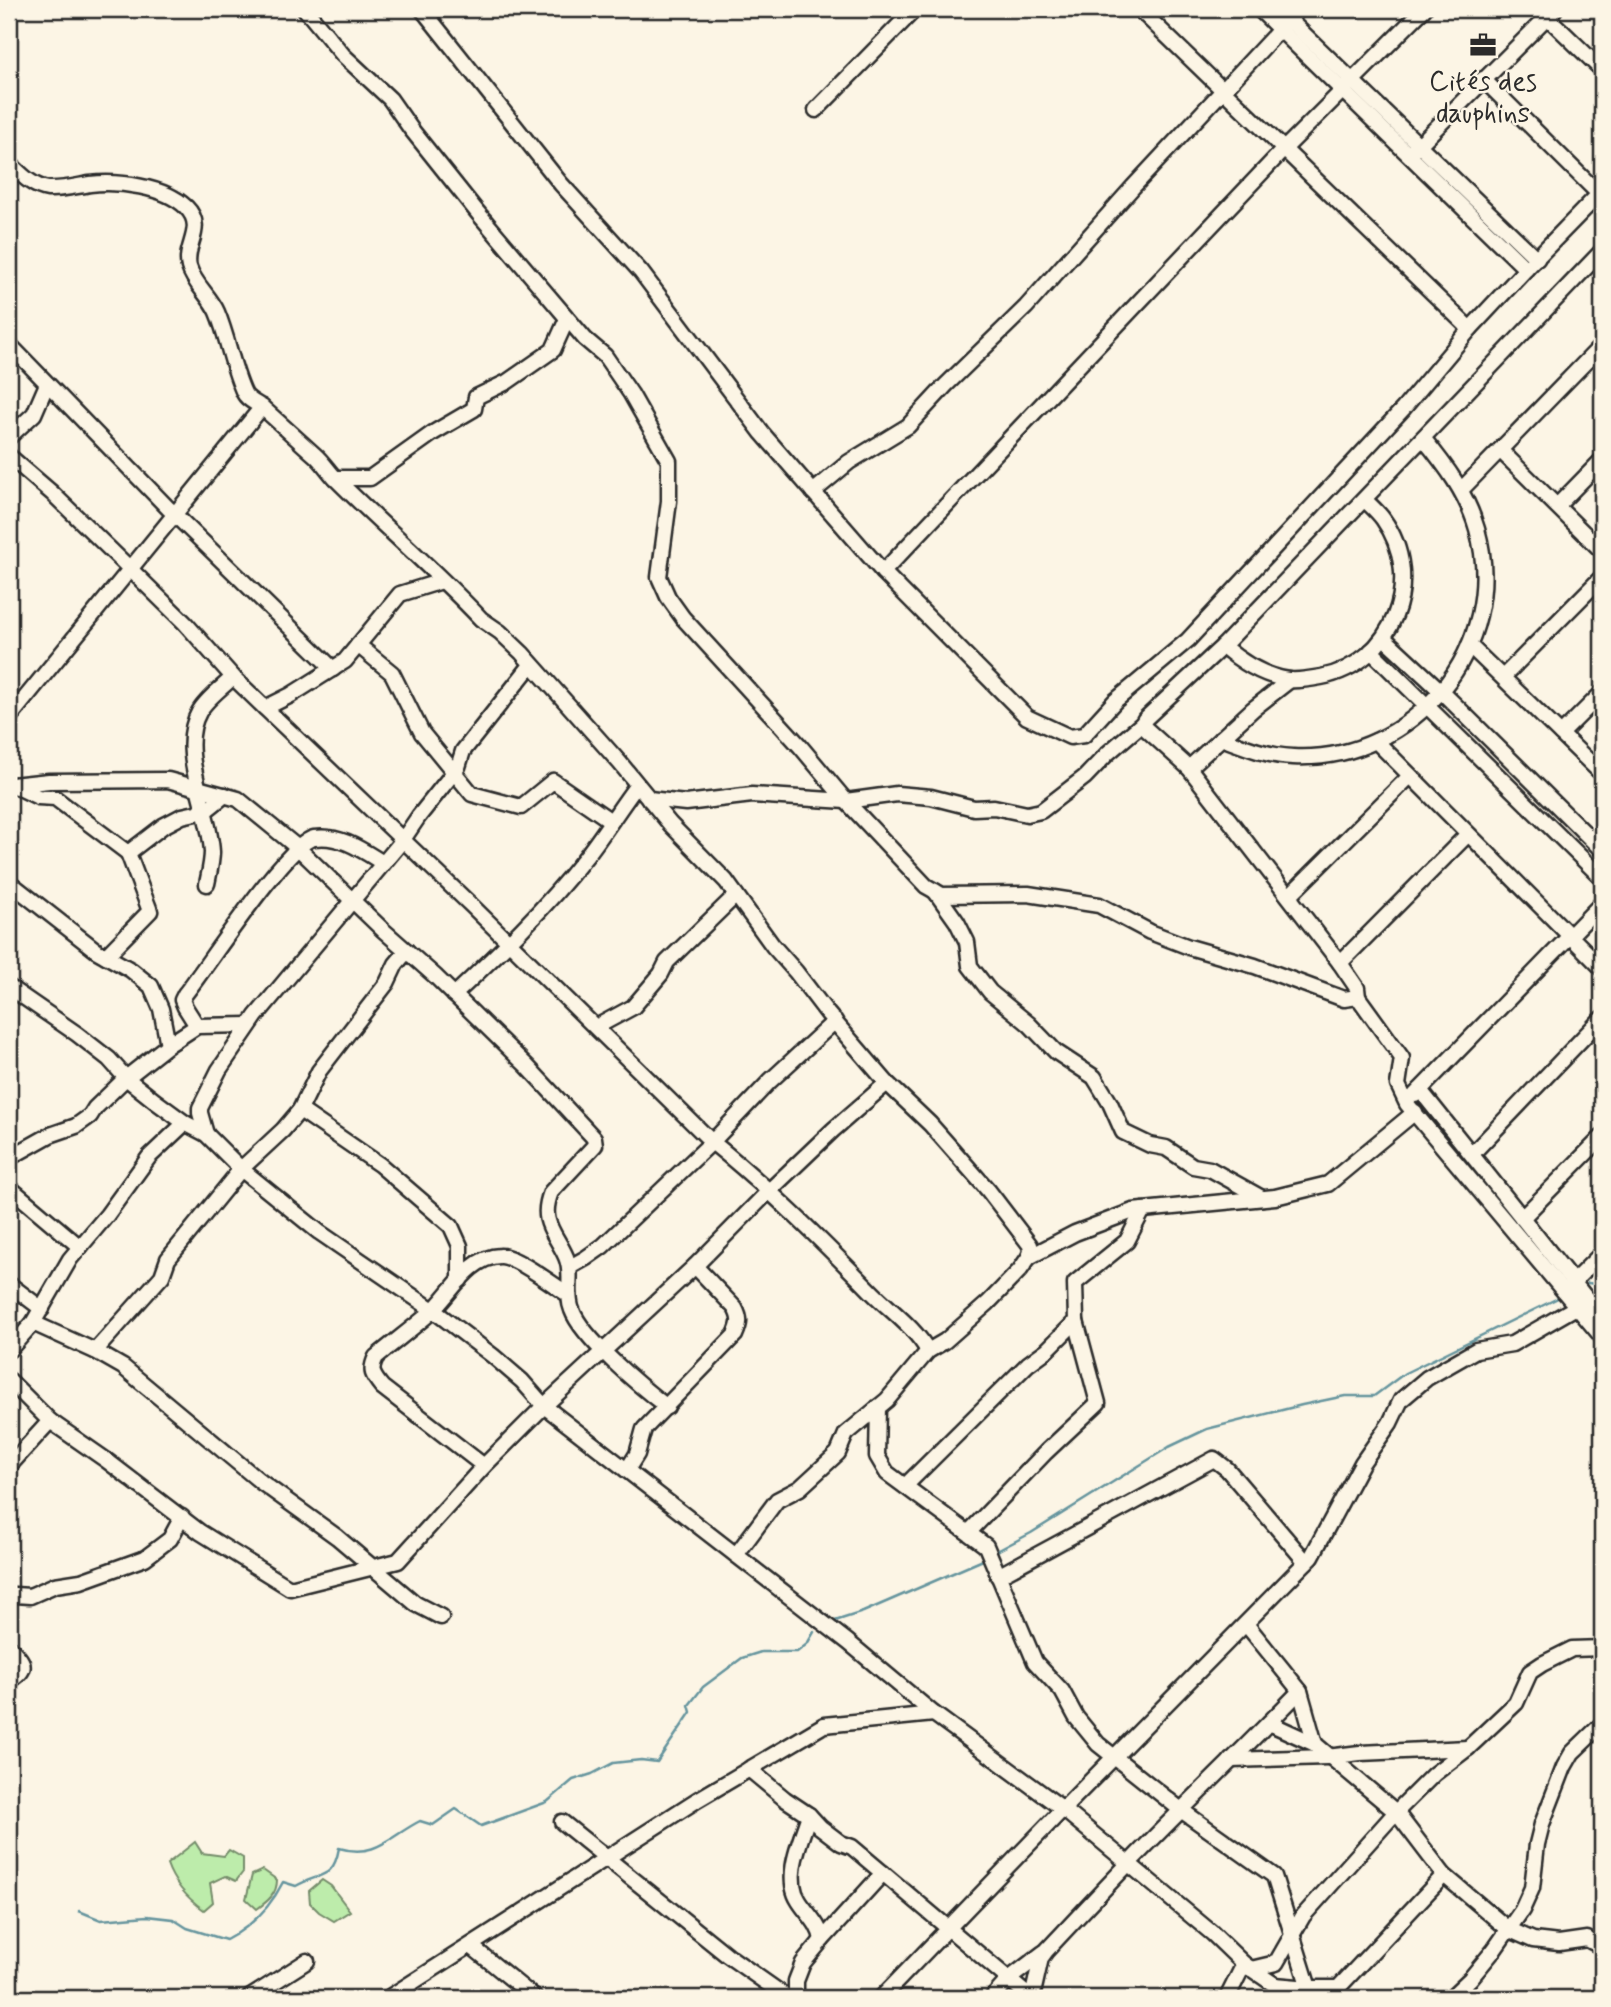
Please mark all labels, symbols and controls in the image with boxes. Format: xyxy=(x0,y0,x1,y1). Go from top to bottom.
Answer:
office icon: Cités des dauphins xyxy=(1468,30,1498,60)
place label: Cités des dauphins xyxy=(1429,64,1537,133)

